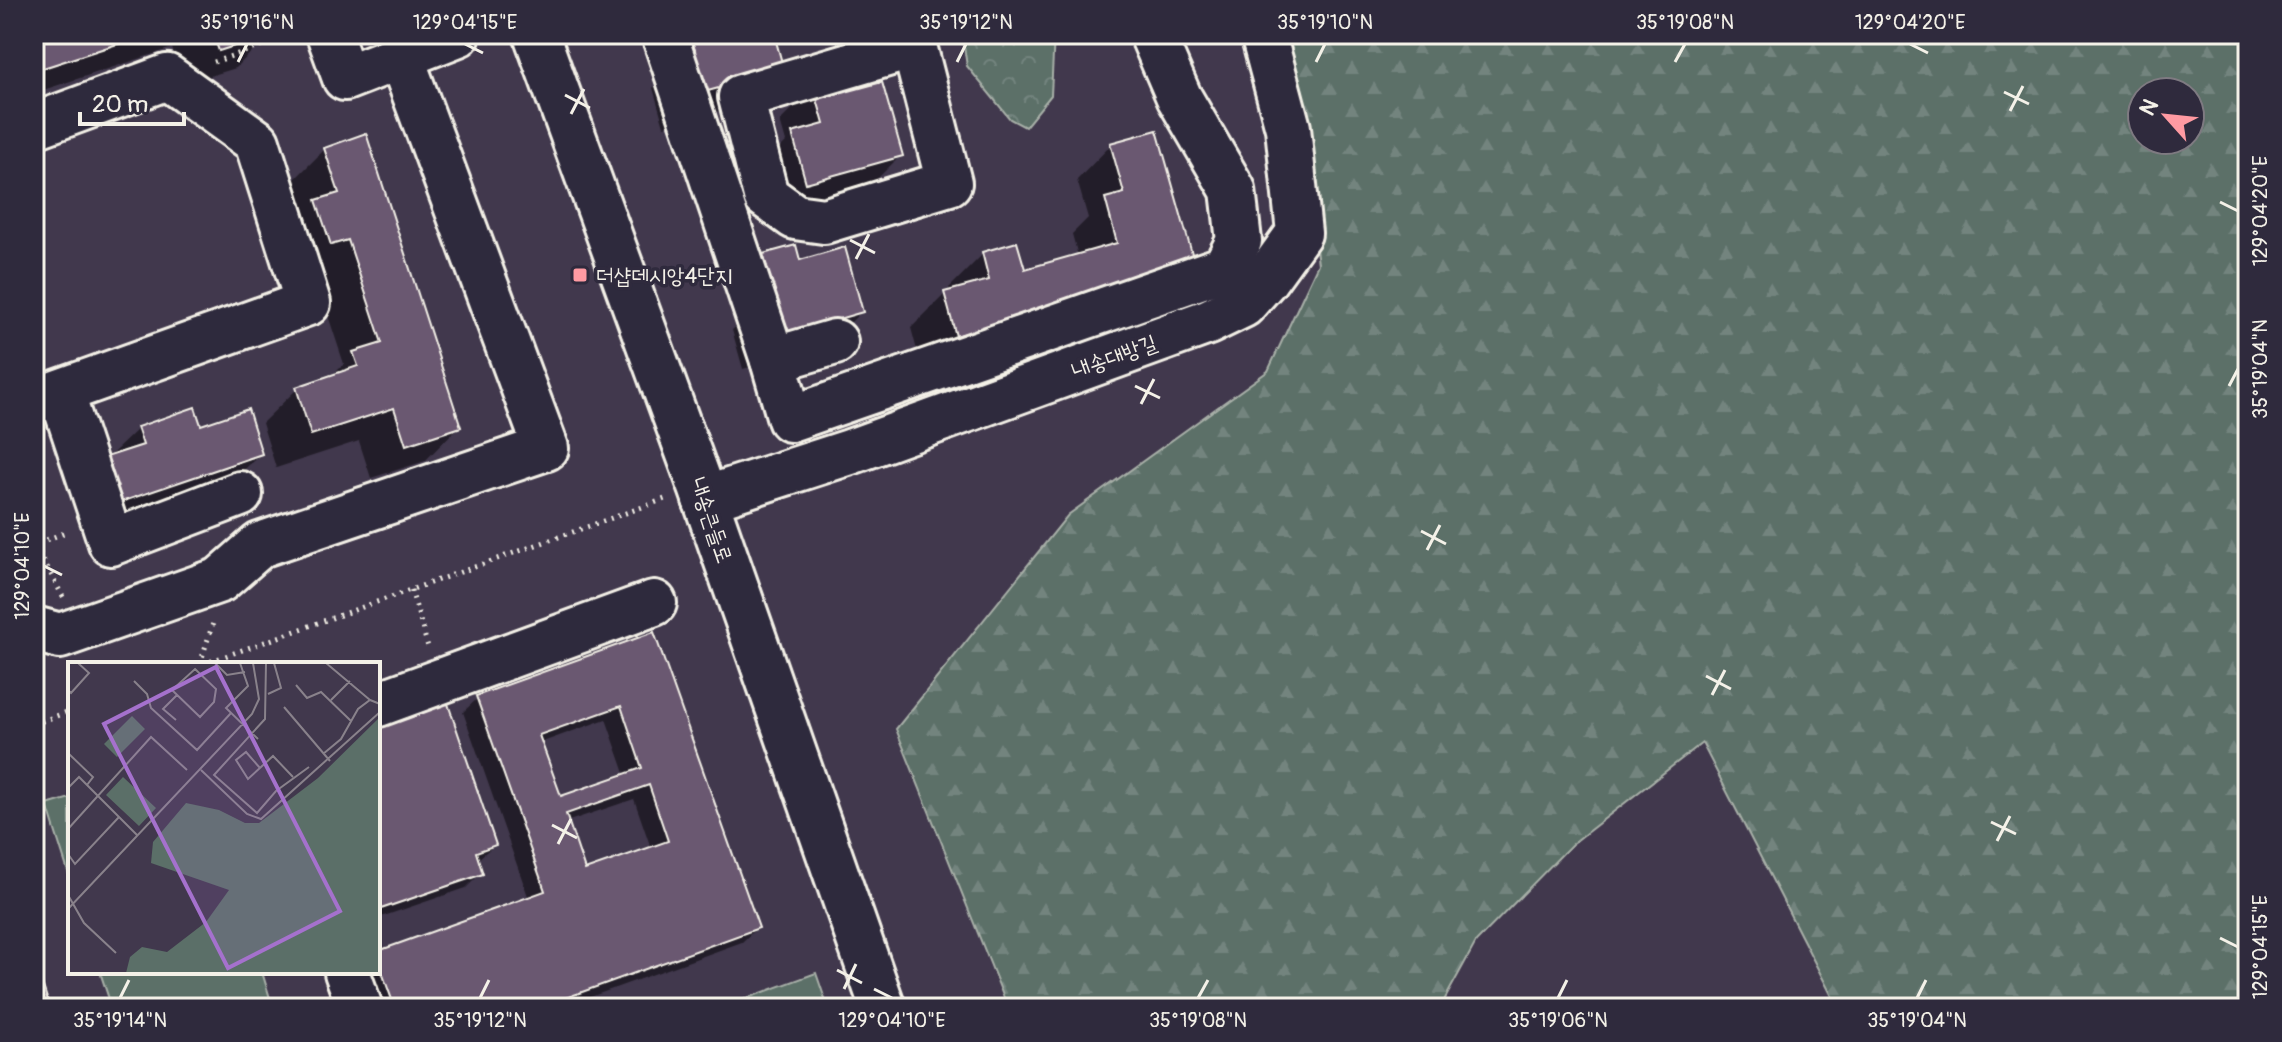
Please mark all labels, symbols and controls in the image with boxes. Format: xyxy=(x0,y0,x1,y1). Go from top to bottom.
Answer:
text: 35°19'16"N xyxy=(200,10,294,35)
text: 129°04'15"E xyxy=(413,10,517,35)
text: 35°19'12"N xyxy=(919,10,1013,35)
text: 35°19'10"N xyxy=(1277,10,1373,35)
text: 35°19'08"N xyxy=(1636,10,1734,35)
text: 129°04'20"E xyxy=(1855,10,1965,35)
scale bar xyxy=(80,76,184,126)
north arrow xyxy=(2126,76,2206,156)
text: 20 m xyxy=(92,90,148,119)
text: N xyxy=(2133,94,2165,120)
text: 129°04'20"E xyxy=(2248,156,2273,266)
place label: 더샵데시앙4단지 xyxy=(596,262,733,290)
marker: 더샵데시앙4단지 xyxy=(571,266,589,284)
text: 35°19'04"N xyxy=(2248,319,2273,419)
street label: 내송대방길 xyxy=(1068,329,1161,385)
street label: 내송큰들로 xyxy=(683,474,739,567)
text: 129°04'10"E xyxy=(10,512,35,620)
inset map xyxy=(68,662,380,974)
text: 129°04'15"E xyxy=(2248,895,2273,999)
text: 35°19'14"N xyxy=(73,1008,167,1033)
text: 35°19'12"N xyxy=(433,1008,527,1033)
text: 129°04'10"E xyxy=(838,1008,946,1033)
text: 35°19'08"N xyxy=(1149,1008,1247,1033)
text: 35°19'06"N xyxy=(1508,1008,1608,1033)
text: 35°19'04"N xyxy=(1867,1008,1967,1033)

